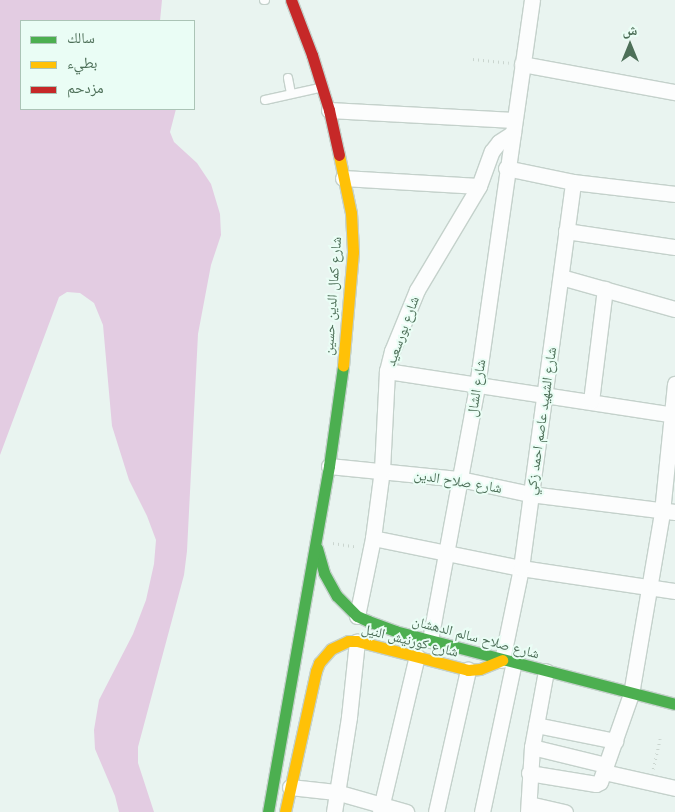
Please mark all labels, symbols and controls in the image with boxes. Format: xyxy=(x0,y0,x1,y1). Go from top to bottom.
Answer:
legend xyxy=(20,20,195,110)
north arrow xyxy=(605,20,655,70)
text: ش xyxy=(623,22,637,38)
text: سالك xyxy=(67,29,95,46)
text: بطيء xyxy=(67,54,97,71)
text: مزدحم xyxy=(67,79,104,96)
street label: شارع كمال الدين حسين xyxy=(319,236,345,356)
street label: شارع بورسعيد xyxy=(382,294,422,368)
street label: شارع الشهيد عاصم احمد زكي xyxy=(522,346,560,496)
street label: شارع الشال xyxy=(463,358,489,418)
street label: شارع صلاح الدين xyxy=(413,466,503,496)
street label: شارع صلاح سالم الدهشان xyxy=(411,612,541,662)
street label: شارع كورنيش النيل xyxy=(360,620,460,660)

